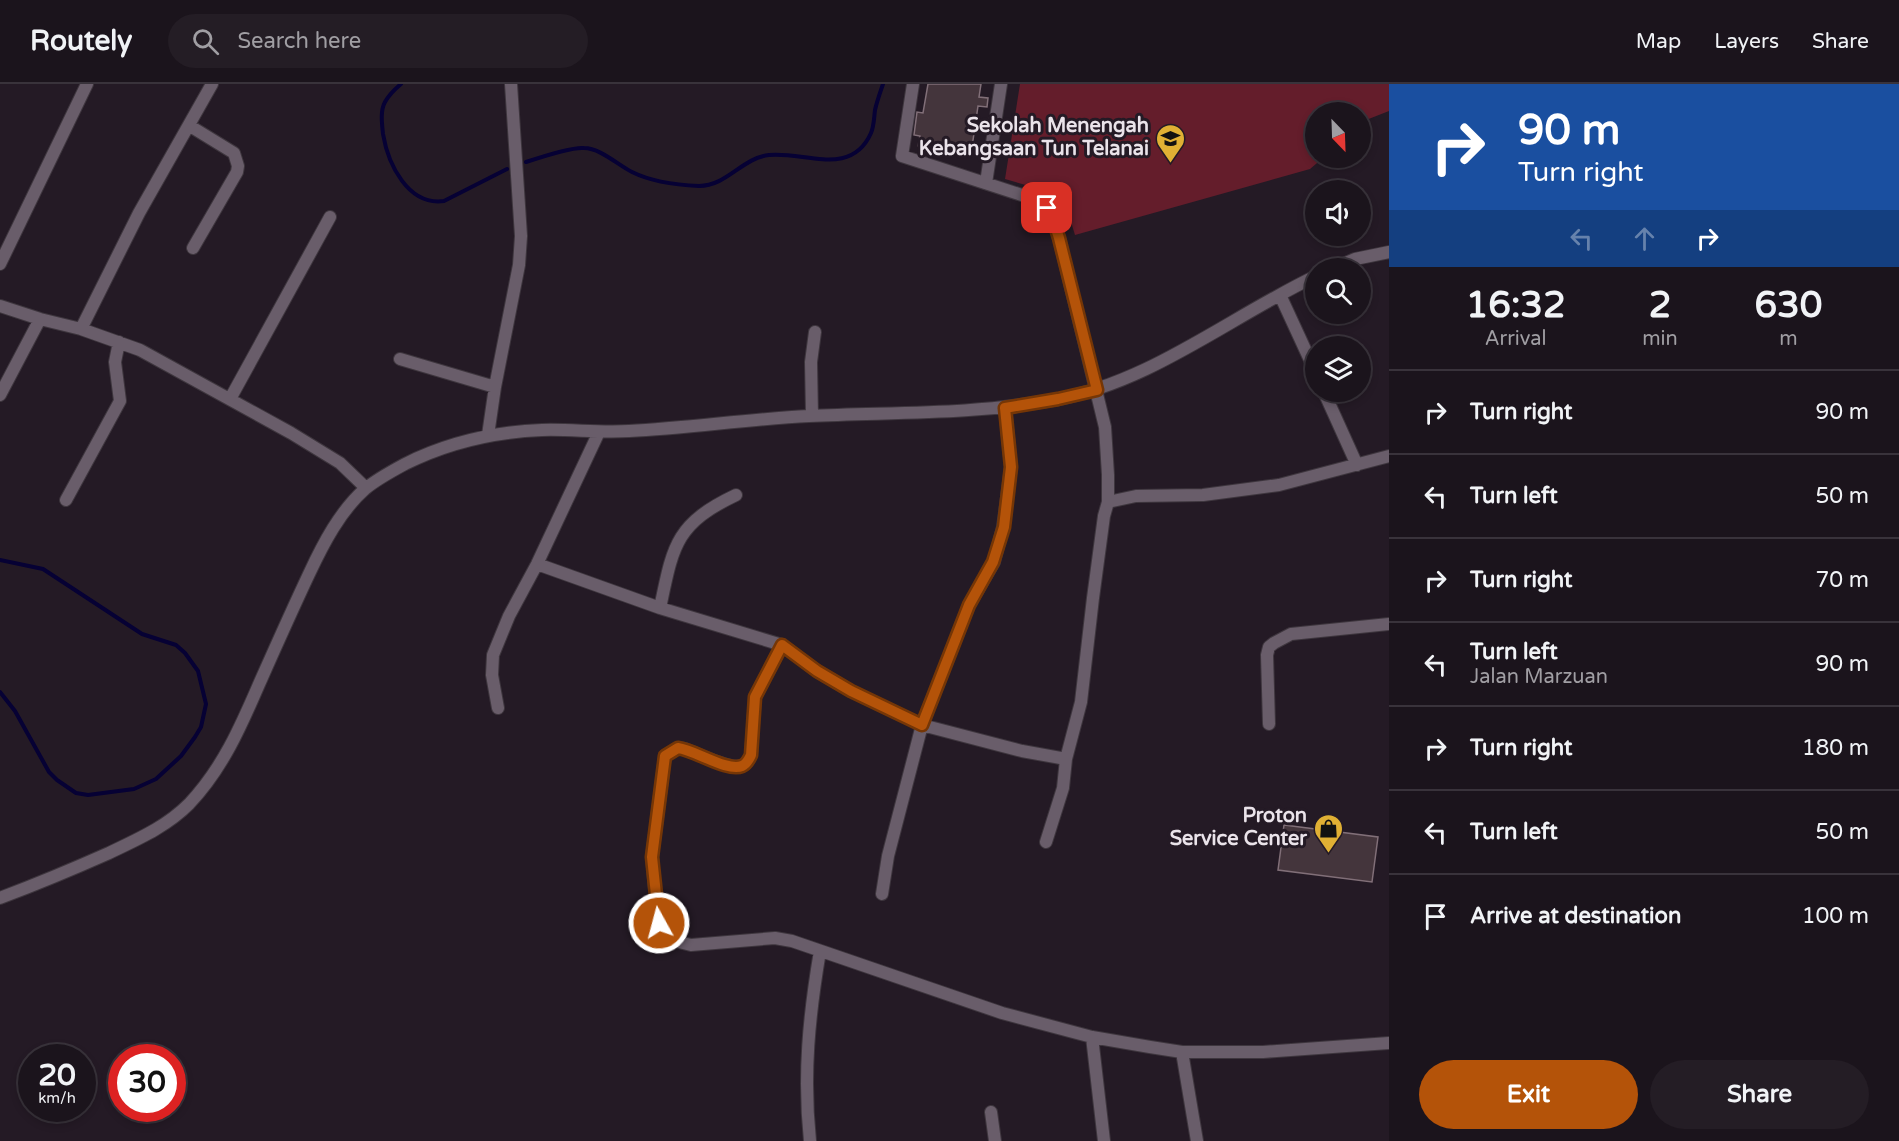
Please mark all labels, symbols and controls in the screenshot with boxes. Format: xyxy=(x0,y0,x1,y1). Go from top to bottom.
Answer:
search box xyxy=(168,14,588,68)
text: Routely xyxy=(30,24,132,58)
icon: search xyxy=(189,25,222,58)
text: Search here xyxy=(237,28,361,54)
text: Map xyxy=(1636,29,1681,54)
text: Layers xyxy=(1714,29,1779,54)
text: Share xyxy=(1812,29,1869,54)
north arrow xyxy=(1305,102,1371,168)
map controls xyxy=(1305,102,1371,402)
text: 90 m xyxy=(1518,105,1620,156)
icon: right xyxy=(1419,108,1497,186)
place label: Sekolah Menengah Kebangsaan Tun Telanai xyxy=(919,114,1149,161)
school or university icon: Sekolah Menengah Kebangsaan Tun Telanai xyxy=(1154,122,1186,164)
text: Turn right xyxy=(1518,156,1644,189)
button: sound xyxy=(1305,180,1371,246)
pin xyxy=(1021,182,1072,233)
icon: arrive xyxy=(1030,191,1063,224)
icon: left xyxy=(1565,222,1598,255)
icon: ahead xyxy=(1628,222,1661,255)
icon: right xyxy=(1691,222,1724,255)
button: search xyxy=(1305,258,1371,324)
text: 16:32 xyxy=(1466,284,1566,327)
text: 2 xyxy=(1649,284,1671,327)
text: 630 xyxy=(1754,284,1822,327)
text: Arrival xyxy=(1485,327,1547,351)
text: min xyxy=(1642,327,1678,351)
text: m xyxy=(1779,327,1798,351)
button: layers xyxy=(1305,336,1371,402)
icon: right xyxy=(1419,396,1452,429)
text: Turn right xyxy=(1470,399,1572,425)
text: 90 m xyxy=(1815,399,1869,425)
icon: left xyxy=(1419,480,1452,513)
text: Turn left xyxy=(1470,483,1558,509)
text: 50 m xyxy=(1815,483,1869,509)
icon: right xyxy=(1419,564,1452,597)
text: Turn right xyxy=(1470,567,1572,593)
text: 70 m xyxy=(1815,567,1869,593)
text: Turn left xyxy=(1470,639,1558,665)
icon: left xyxy=(1419,648,1452,681)
text: 90 m xyxy=(1815,651,1869,677)
text: Jalan Marzuan xyxy=(1470,665,1608,689)
icon: right xyxy=(1419,732,1452,765)
text: Turn right xyxy=(1470,735,1572,761)
text: 180 m xyxy=(1802,735,1869,761)
place label: Proton Service Center xyxy=(1170,804,1307,851)
shop icon: Proton Service Center xyxy=(1312,812,1344,854)
icon: left xyxy=(1419,816,1452,849)
text: Turn left xyxy=(1470,819,1558,845)
text: 50 m xyxy=(1815,819,1869,845)
position arrow xyxy=(627,891,691,955)
icon: arrive xyxy=(1419,900,1452,933)
text: Arrive at destination xyxy=(1470,903,1681,929)
text: 100 m xyxy=(1802,903,1869,929)
speed limit sign: 30 xyxy=(108,1044,186,1122)
text: 20 xyxy=(38,1057,76,1094)
button: Exit xyxy=(1419,1060,1638,1129)
button: Share xyxy=(1650,1060,1869,1129)
text: km/h xyxy=(38,1089,76,1107)

